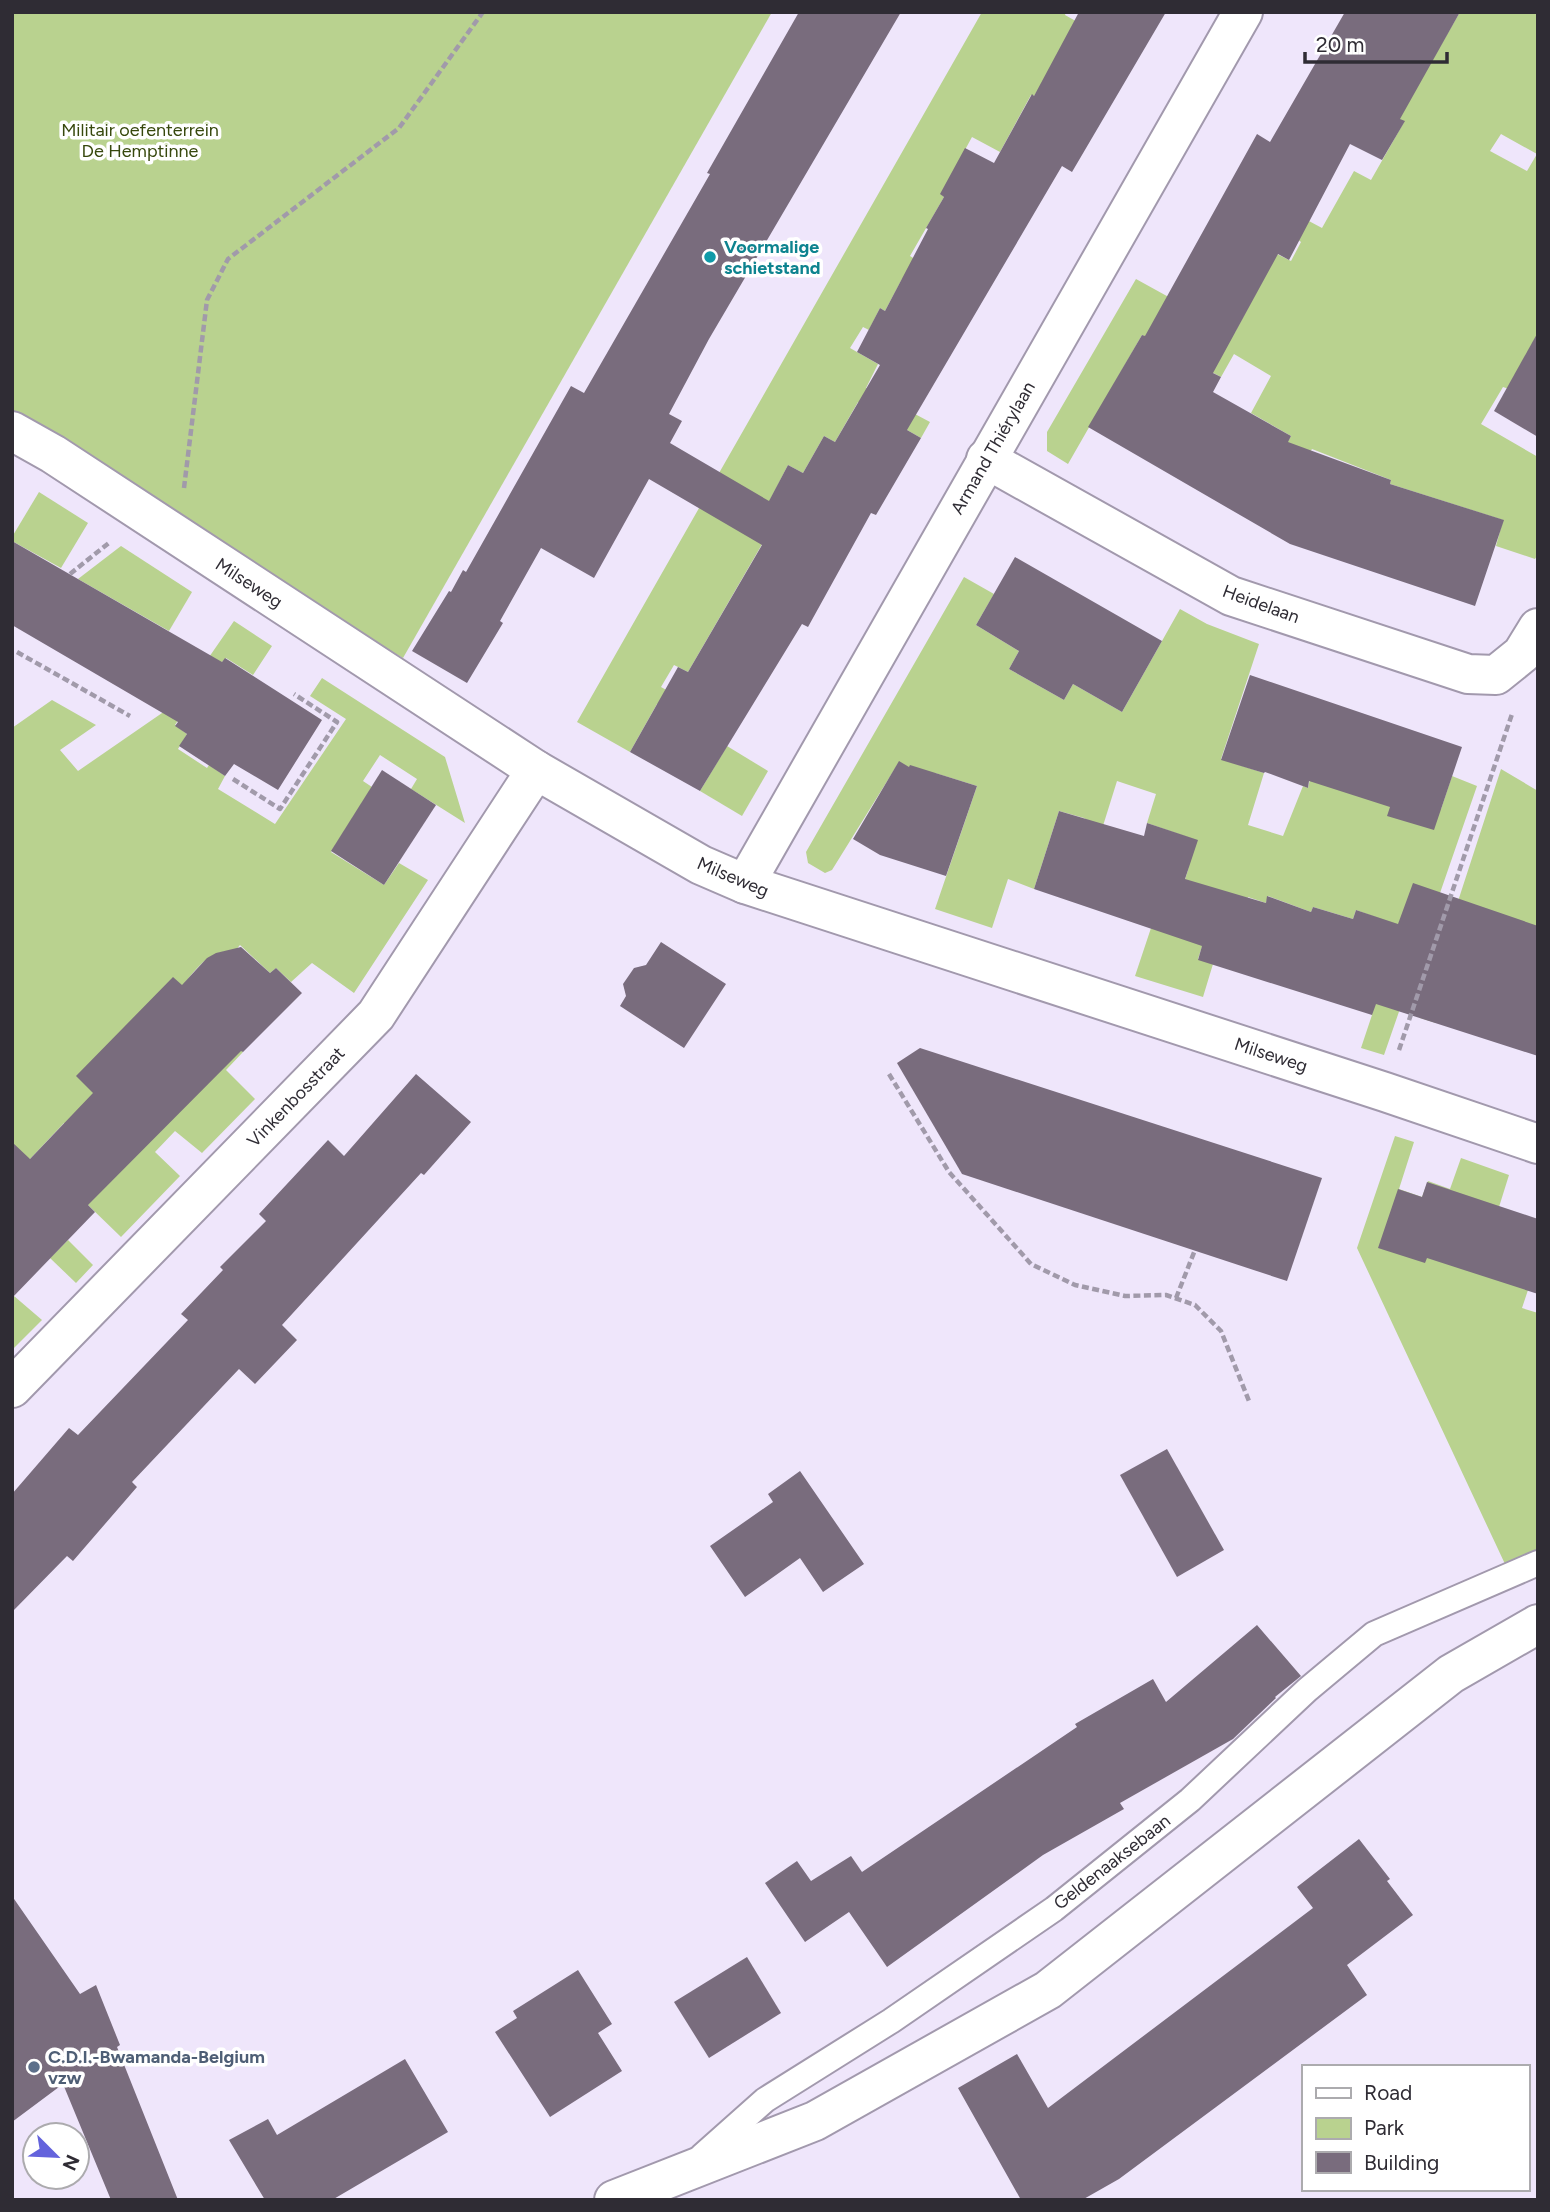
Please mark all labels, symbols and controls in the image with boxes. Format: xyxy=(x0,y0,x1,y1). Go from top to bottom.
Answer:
scale bar xyxy=(1305,21,1447,65)
text: 20 m xyxy=(1316,32,1364,57)
park label: Militair oefenterrein De Hemptinne xyxy=(61,119,219,162)
place label: Voormalige schietstand xyxy=(724,236,820,279)
marker: Voormalige schietstand xyxy=(702,249,718,265)
street label: Armand Thiérylaan xyxy=(946,378,1040,518)
street label: Milseweg xyxy=(211,553,287,613)
street label: Heidelaan xyxy=(1220,580,1302,628)
street label: Milseweg xyxy=(694,852,772,902)
street label: Milseweg xyxy=(1232,1033,1310,1077)
street label: Vinkenbosstraat xyxy=(243,1042,350,1152)
street label: Geldenaaksebaan xyxy=(1049,1810,1175,1914)
place label: C.D.I.-Bwamanda-Belgium vzw xyxy=(48,2046,265,2089)
marker: C.D.I.-Bwamanda-Belgium vzw xyxy=(26,2059,42,2075)
legend xyxy=(1302,2065,1529,2191)
text: Road xyxy=(1364,2080,1412,2105)
text: Park xyxy=(1364,2115,1405,2140)
north arrow xyxy=(21,2121,91,2191)
text: Building xyxy=(1364,2150,1439,2175)
text: N xyxy=(58,2151,85,2174)

